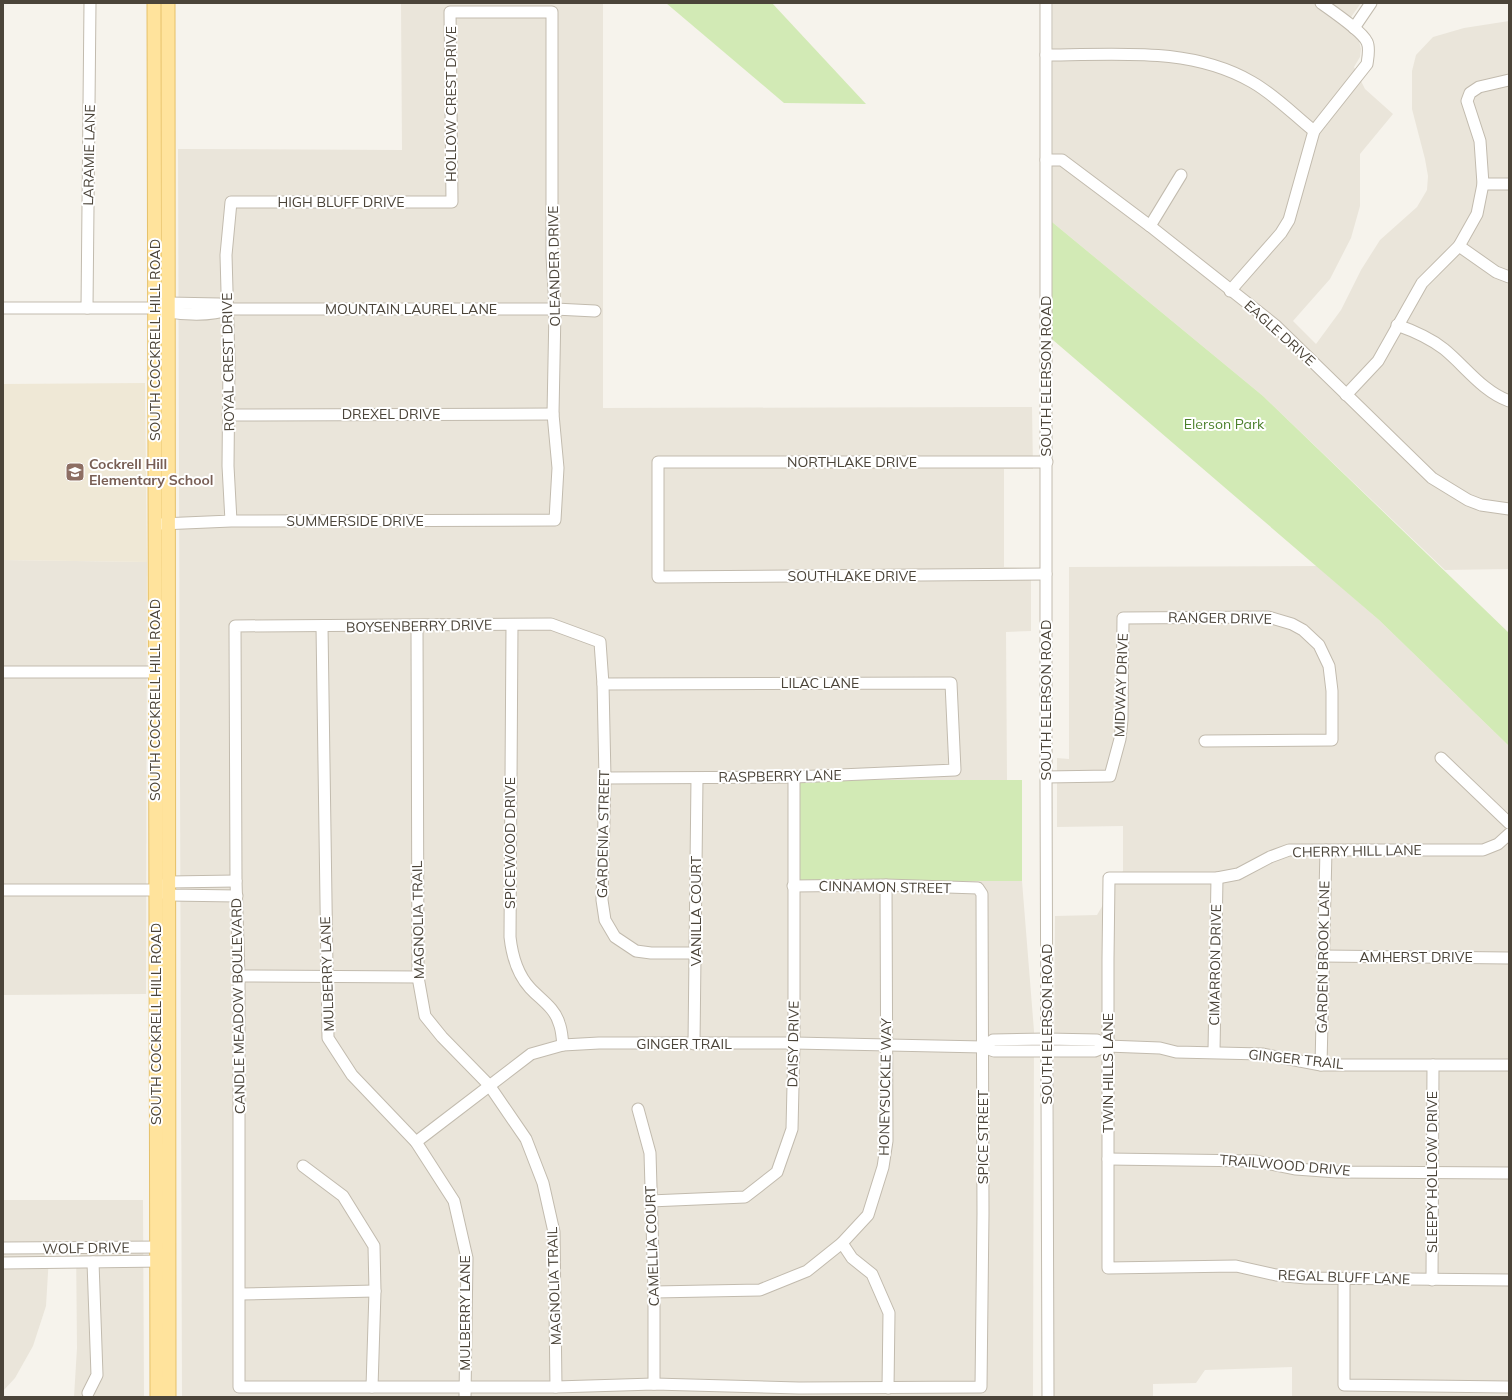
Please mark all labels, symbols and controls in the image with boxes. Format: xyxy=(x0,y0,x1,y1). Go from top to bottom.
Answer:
street label: HOLLOW CREST DRIVE xyxy=(442,26,460,182)
street label: LARAMIE LANE xyxy=(79,104,99,206)
street label: HIGH BLUFF DRIVE xyxy=(277,193,405,211)
street label: OLEANDER DRIVE xyxy=(544,205,564,327)
street label: SOUTH COCKRELL HILL ROAD xyxy=(146,239,164,441)
street label: ROYAL CREST DRIVE xyxy=(218,292,238,432)
street label: SOUTH ELERSON ROAD xyxy=(1037,295,1055,457)
street label: EAGLE DRIVE xyxy=(1241,296,1319,370)
street label: MOUNTAIN LAUREL LANE xyxy=(325,300,497,318)
street label: DREXEL DRIVE xyxy=(342,405,440,423)
park label: Elerson Park xyxy=(1184,415,1265,433)
street label: NORTHLAKE DRIVE xyxy=(787,453,917,471)
place label: Cockrell Hill Elementary School xyxy=(89,455,213,489)
school or university icon: Cockrell Hill Elementary School xyxy=(64,461,86,483)
street label: SUMMERSIDE DRIVE xyxy=(286,512,424,530)
street label: SOUTHLAKE DRIVE xyxy=(787,567,917,585)
street label: SOUTH COCKRELL HILL ROAD xyxy=(146,599,164,801)
street label: RANGER DRIVE xyxy=(1168,608,1272,628)
street label: BOYSENBERRY DRIVE xyxy=(346,616,492,636)
street label: SOUTH ELERSON ROAD xyxy=(1037,619,1055,781)
street label: MIDWAY DRIVE xyxy=(1110,633,1132,737)
street label: LILAC LANE xyxy=(781,674,859,692)
street label: RASPBERRY LANE xyxy=(718,766,842,786)
street label: GARDENIA STREET xyxy=(593,769,613,898)
street label: SPICEWOOD DRIVE xyxy=(501,777,519,909)
street label: CHERRY HILL LANE xyxy=(1292,841,1422,861)
street label: VANILLA COURT xyxy=(687,855,705,966)
street label: MAGNOLIA TRAIL xyxy=(408,860,428,979)
street label: CINNAMON STREET xyxy=(818,877,952,897)
street label: GARDEN BROOK LANE xyxy=(1313,881,1333,1033)
street label: CANDLE MEADOW BOULEVARD xyxy=(227,898,249,1114)
street label: CIMARRON DRIVE xyxy=(1205,904,1225,1026)
street label: MULBERRY LANE xyxy=(316,916,338,1032)
street label: SOUTH COCKRELL HILL ROAD xyxy=(147,923,165,1125)
street label: SOUTH ELERSON ROAD xyxy=(1038,943,1056,1105)
street label: AMHERST DRIVE xyxy=(1359,948,1473,966)
street label: DAISY DRIVE xyxy=(783,1001,803,1087)
street label: TWIN HILLS LANE xyxy=(1099,1013,1117,1133)
street label: HONEYSUCKLE WAY xyxy=(875,1017,895,1156)
street label: GINGER TRAIL xyxy=(636,1035,732,1053)
street label: GINGER TRAIL xyxy=(1247,1045,1345,1073)
street label: SPICE STREET xyxy=(974,1089,992,1184)
street label: SLEEPY HOLLOW DRIVE xyxy=(1423,1091,1441,1253)
street label: TRAILWOOD DRIVE xyxy=(1219,1150,1351,1180)
street label: CAMELLIA COURT xyxy=(641,1185,663,1307)
street label: MAGNOLIA TRAIL xyxy=(543,1226,565,1345)
street label: WOLF DRIVE xyxy=(42,1238,130,1258)
street label: MULBERRY LANE xyxy=(456,1255,474,1371)
street label: REGAL BLUFF LANE xyxy=(1278,1266,1410,1288)

